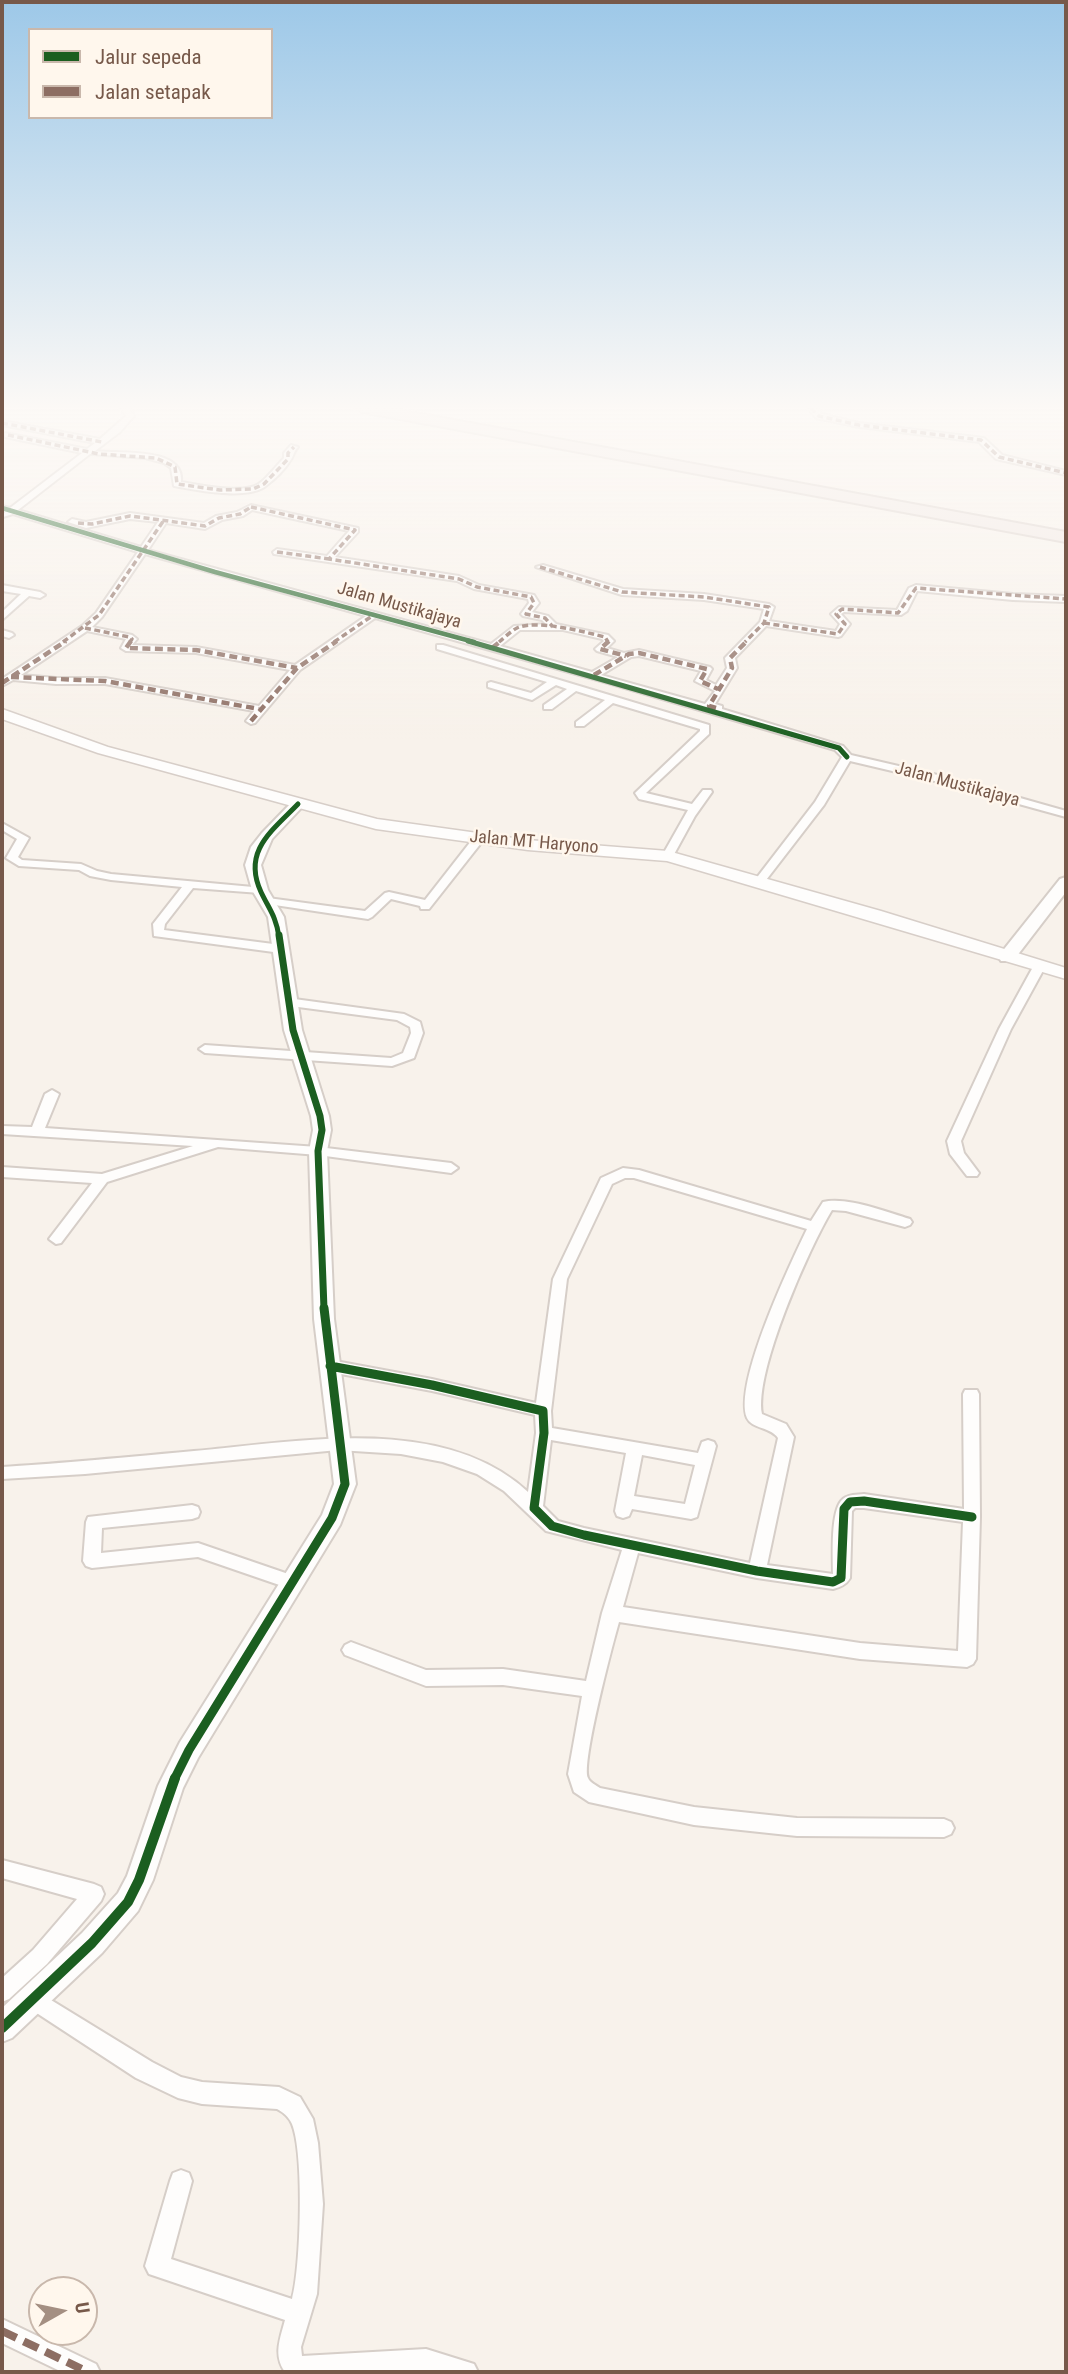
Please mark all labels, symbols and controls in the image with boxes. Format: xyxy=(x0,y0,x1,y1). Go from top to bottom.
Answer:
legend xyxy=(28,28,273,119)
text: Jalur sepeda xyxy=(95,45,202,69)
text: Jalan setapak xyxy=(95,80,211,104)
street label: Jalan Mustikajaya xyxy=(334,578,464,634)
street label: Jalan Mustikajaya xyxy=(892,758,1022,812)
street label: Jalan MT Haryono xyxy=(469,827,599,859)
north arrow xyxy=(28,2276,98,2346)
text: U xyxy=(70,2301,94,2315)

